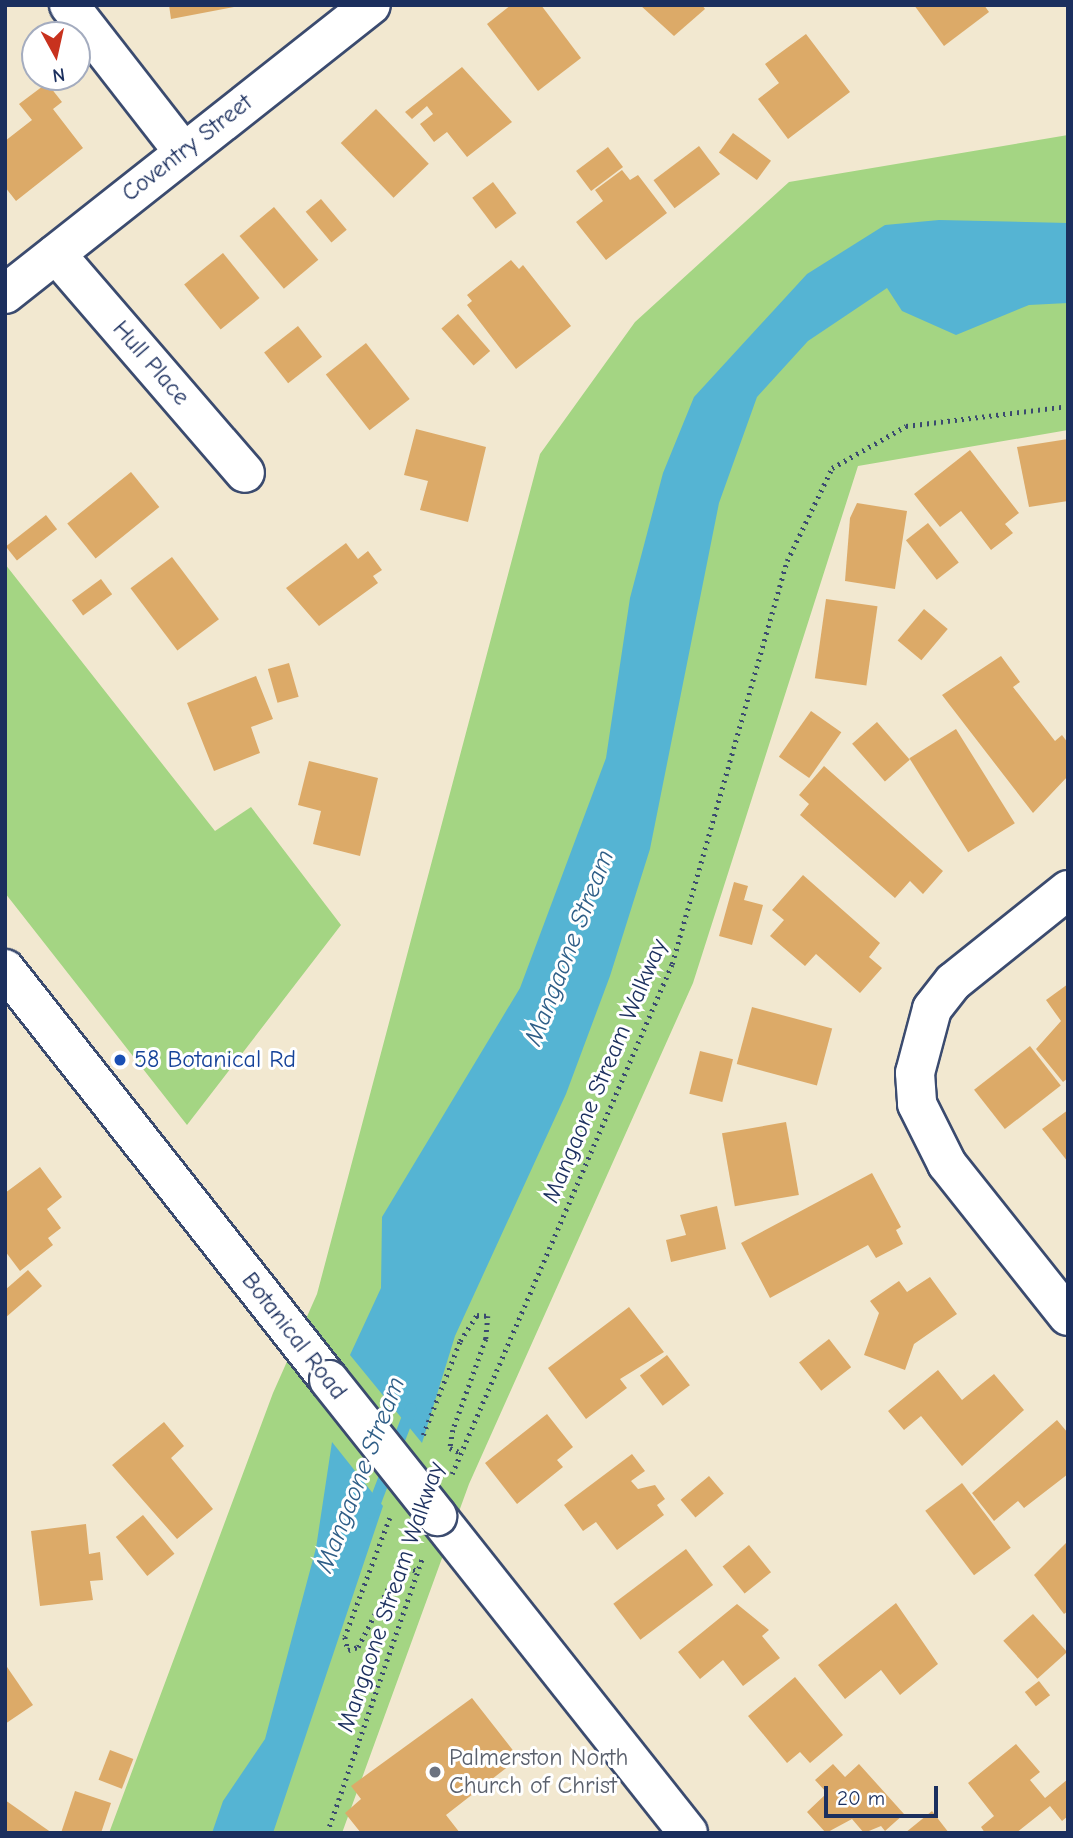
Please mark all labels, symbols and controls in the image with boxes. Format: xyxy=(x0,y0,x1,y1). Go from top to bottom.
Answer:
north arrow xyxy=(21,21,91,91)
text: N xyxy=(51,63,66,87)
street label: Coventry Street xyxy=(116,88,258,208)
street label: Hull Place xyxy=(106,315,196,411)
water label: Mangaone Stream xyxy=(518,846,622,1050)
street label: Mangaone Stream Walkway xyxy=(536,935,674,1207)
place label: 58 Botanical Rd xyxy=(134,1046,296,1074)
marker: 58 Botanical Rd xyxy=(112,1052,128,1068)
street label: Botanical Road xyxy=(235,1267,353,1405)
water label: Mangaone Stream xyxy=(309,1373,413,1577)
street label: Mangaone Stream Walkway xyxy=(331,1458,451,1736)
place label: Palmerston North Church of Christ xyxy=(449,1744,628,1800)
marker: Palmerston North Church of Christ xyxy=(427,1764,443,1780)
scale bar xyxy=(828,1772,942,1816)
text: 20 m xyxy=(837,1786,885,1810)

